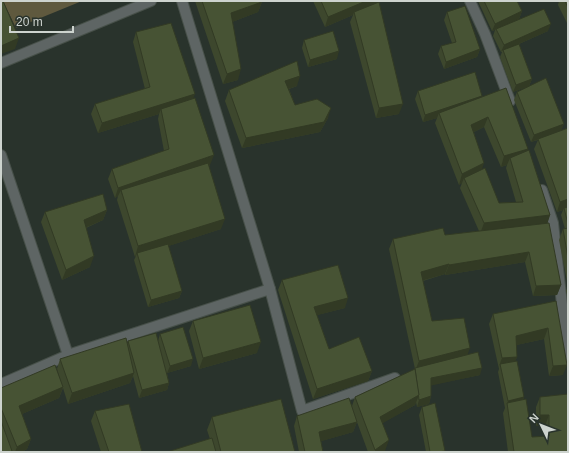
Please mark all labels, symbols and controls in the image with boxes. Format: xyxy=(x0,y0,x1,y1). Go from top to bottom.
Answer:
scale bar xyxy=(10,8,73,34)
text: 20 m xyxy=(16,15,43,29)
north arrow xyxy=(521,405,561,445)
text: N xyxy=(527,411,541,425)

